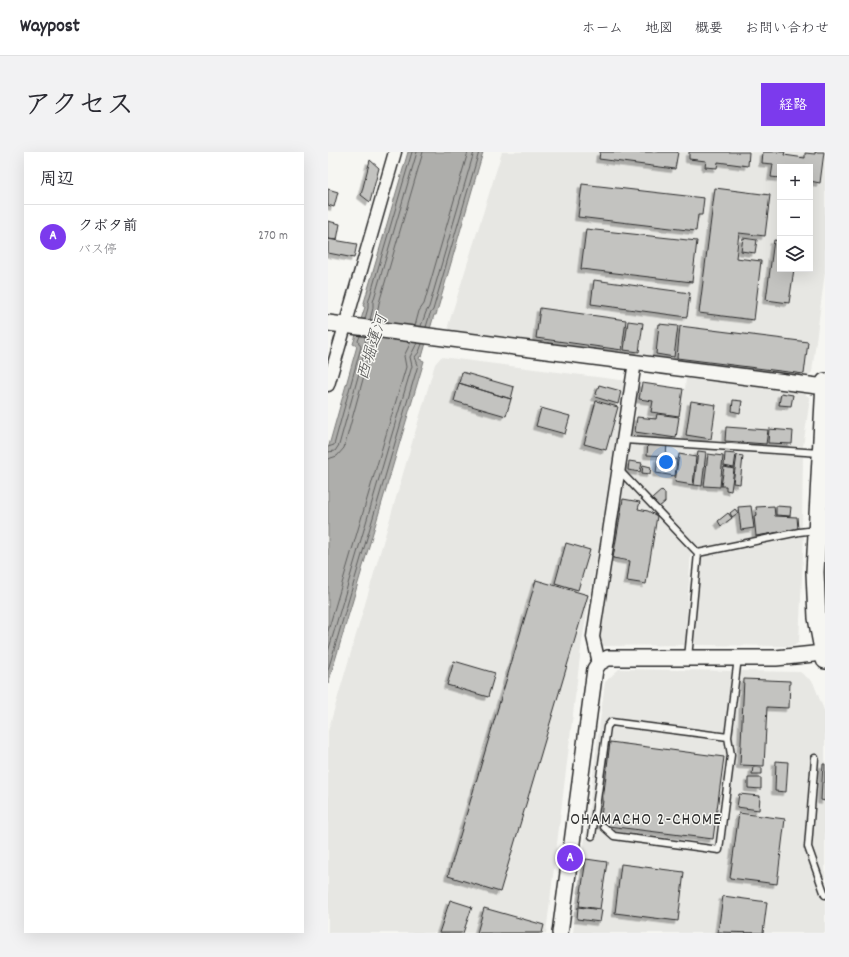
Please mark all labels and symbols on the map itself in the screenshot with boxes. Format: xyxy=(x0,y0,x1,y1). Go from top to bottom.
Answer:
water label: 西堀運河 xyxy=(352,309,396,384)
your location xyxy=(656,452,676,472)
district label: OHAMACHO 2-CHOME xyxy=(570,809,722,833)
pin: A xyxy=(557,843,583,873)

